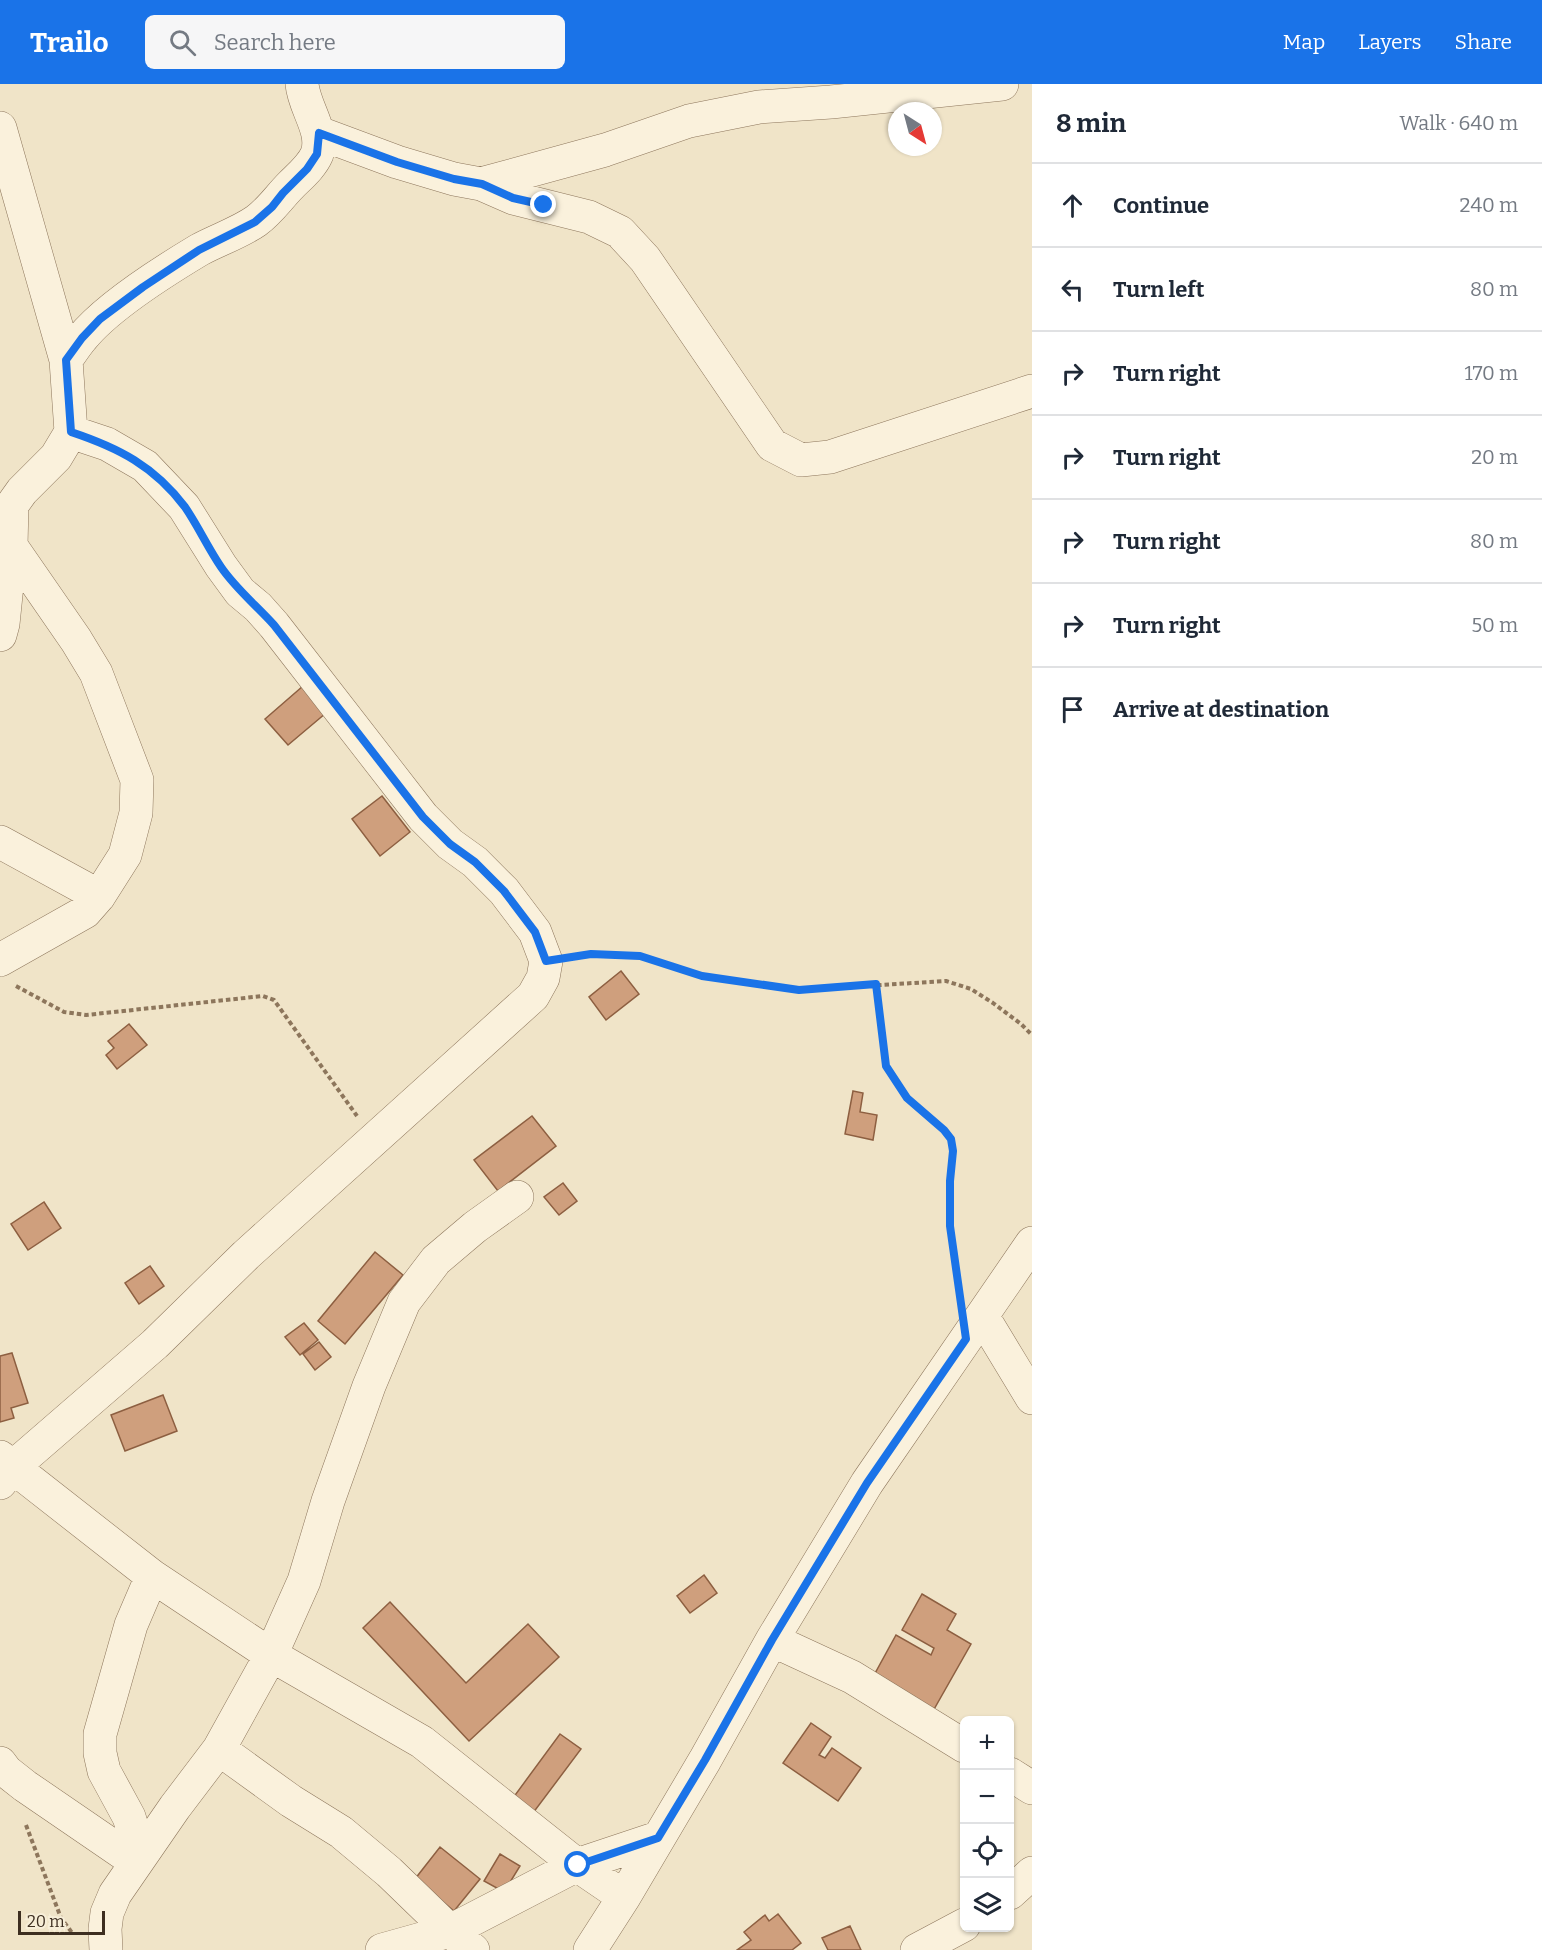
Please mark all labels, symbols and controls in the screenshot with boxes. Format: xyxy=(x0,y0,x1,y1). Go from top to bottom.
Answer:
search box xyxy=(145,15,565,69)
text: Trailo xyxy=(30,26,109,59)
icon: search xyxy=(166,26,199,59)
text: Search here xyxy=(214,29,336,56)
text: Map xyxy=(1283,29,1325,55)
text: Layers xyxy=(1358,29,1422,55)
text: Share xyxy=(1455,29,1512,55)
north arrow xyxy=(888,102,942,156)
text: 8 min xyxy=(1056,108,1126,139)
text: Walk · 640 m xyxy=(1400,111,1518,135)
icon: ahead xyxy=(1056,189,1089,222)
route end xyxy=(530,191,556,217)
text: Continue xyxy=(1113,192,1209,219)
text: 240 m xyxy=(1460,193,1518,217)
icon: left xyxy=(1056,273,1089,306)
text: Turn left xyxy=(1113,276,1205,303)
text: 80 m xyxy=(1470,277,1518,301)
icon: right xyxy=(1056,357,1089,390)
text: Turn right xyxy=(1113,360,1221,387)
text: 170 m xyxy=(1465,361,1518,385)
icon: right xyxy=(1056,441,1089,474)
text: Turn right xyxy=(1113,444,1221,471)
text: 20 m xyxy=(1471,445,1518,469)
icon: right xyxy=(1056,525,1089,558)
text: Turn right xyxy=(1113,528,1221,555)
text: 80 m xyxy=(1470,529,1518,553)
icon: right xyxy=(1056,609,1089,642)
text: Turn right xyxy=(1113,612,1221,639)
text: 50 m xyxy=(1471,613,1518,637)
icon: arrive xyxy=(1056,693,1089,726)
text: Arrive at destination xyxy=(1113,696,1329,723)
map controls xyxy=(960,1716,1014,1932)
button: + xyxy=(960,1716,1014,1770)
button: − xyxy=(960,1770,1014,1824)
button: locate xyxy=(960,1824,1014,1878)
route start xyxy=(564,1851,590,1877)
button: layers xyxy=(960,1878,1014,1932)
scale bar xyxy=(18,1908,105,1936)
text: 20 m xyxy=(27,1912,64,1931)

